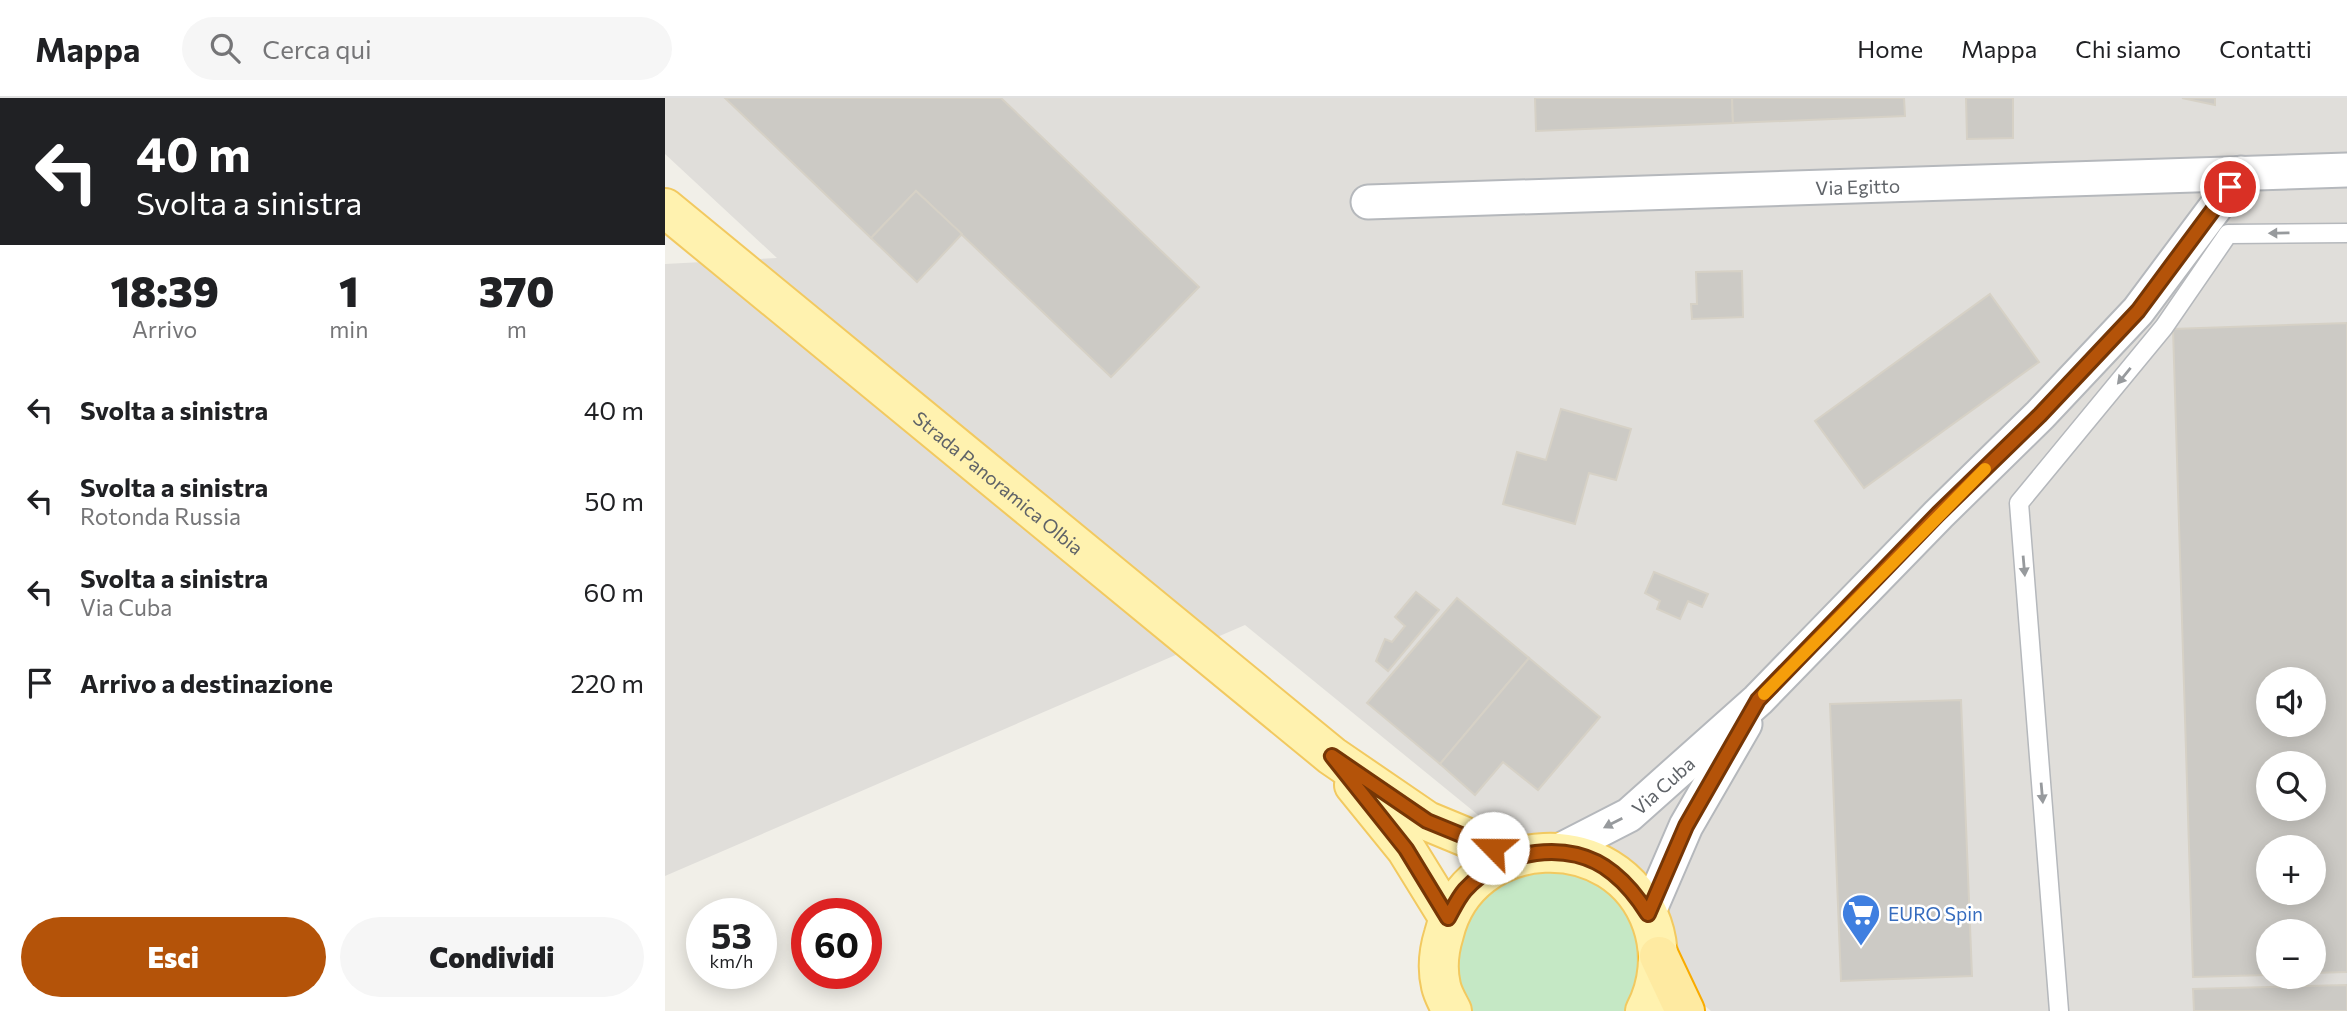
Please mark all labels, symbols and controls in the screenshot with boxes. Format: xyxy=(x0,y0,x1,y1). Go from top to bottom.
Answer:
search box xyxy=(182,17,672,80)
text: Mappa xyxy=(35,28,140,69)
icon: search xyxy=(206,29,244,67)
text: Cerca qui xyxy=(262,33,372,64)
text: Home xyxy=(1857,34,1923,63)
text: Mappa xyxy=(1961,34,2037,63)
text: Chi siamo xyxy=(2075,34,2181,63)
text: Contatti xyxy=(2219,34,2312,63)
text: 40 m xyxy=(136,122,251,182)
icon: left xyxy=(21,126,112,217)
pin xyxy=(2200,157,2260,217)
icon: arrive xyxy=(2211,168,2249,206)
street label: Via Egitto xyxy=(1815,173,1900,199)
text: Svolta a sinistra xyxy=(136,182,362,222)
one-way arrow xyxy=(2268,227,2290,239)
text: 18:39 xyxy=(110,264,219,316)
text: 1 xyxy=(339,264,359,316)
text: 370 xyxy=(479,264,555,316)
text: Arrivo xyxy=(132,315,197,343)
text: min xyxy=(329,315,368,343)
text: m xyxy=(507,315,527,343)
one-way arrow xyxy=(2116,366,2131,384)
icon: left xyxy=(21,391,59,429)
text: Svolta a sinistra xyxy=(80,394,268,425)
text: 40 m xyxy=(584,394,644,425)
street label: Strada Panoramica Olbia xyxy=(909,406,1088,559)
text: Svolta a sinistra xyxy=(80,471,268,502)
icon: left xyxy=(21,482,59,520)
text: 50 m xyxy=(584,485,644,516)
text: Rotonda Russia xyxy=(80,502,241,530)
one-way arrow xyxy=(2019,555,2030,577)
text: Svolta a sinistra xyxy=(80,562,268,593)
icon: left xyxy=(21,573,59,611)
text: 60 m xyxy=(584,576,644,607)
text: Via Cuba xyxy=(80,593,172,621)
icon: arrive xyxy=(21,664,59,702)
text: Arrivo a destinazione xyxy=(80,667,333,698)
text: 220 m xyxy=(571,667,644,698)
map controls xyxy=(2256,667,2326,989)
button: sound xyxy=(2256,667,2326,737)
street label: Via Cuba xyxy=(1626,751,1699,819)
button: search xyxy=(2256,751,2326,821)
one-way arrow xyxy=(2037,782,2048,804)
position arrow xyxy=(1456,811,1530,885)
one-way arrow xyxy=(1603,818,1623,829)
button: + xyxy=(2256,835,2326,905)
supermarket icon: EURO Spin xyxy=(1840,892,1882,947)
speed limit sign: 60 xyxy=(791,898,882,989)
place label: EURO Spin xyxy=(1888,902,1983,925)
text: 53 xyxy=(711,913,752,956)
button: Esci xyxy=(21,917,326,997)
button: Condividi xyxy=(340,917,644,997)
button: − xyxy=(2256,919,2326,989)
text: km/h xyxy=(710,950,753,972)

